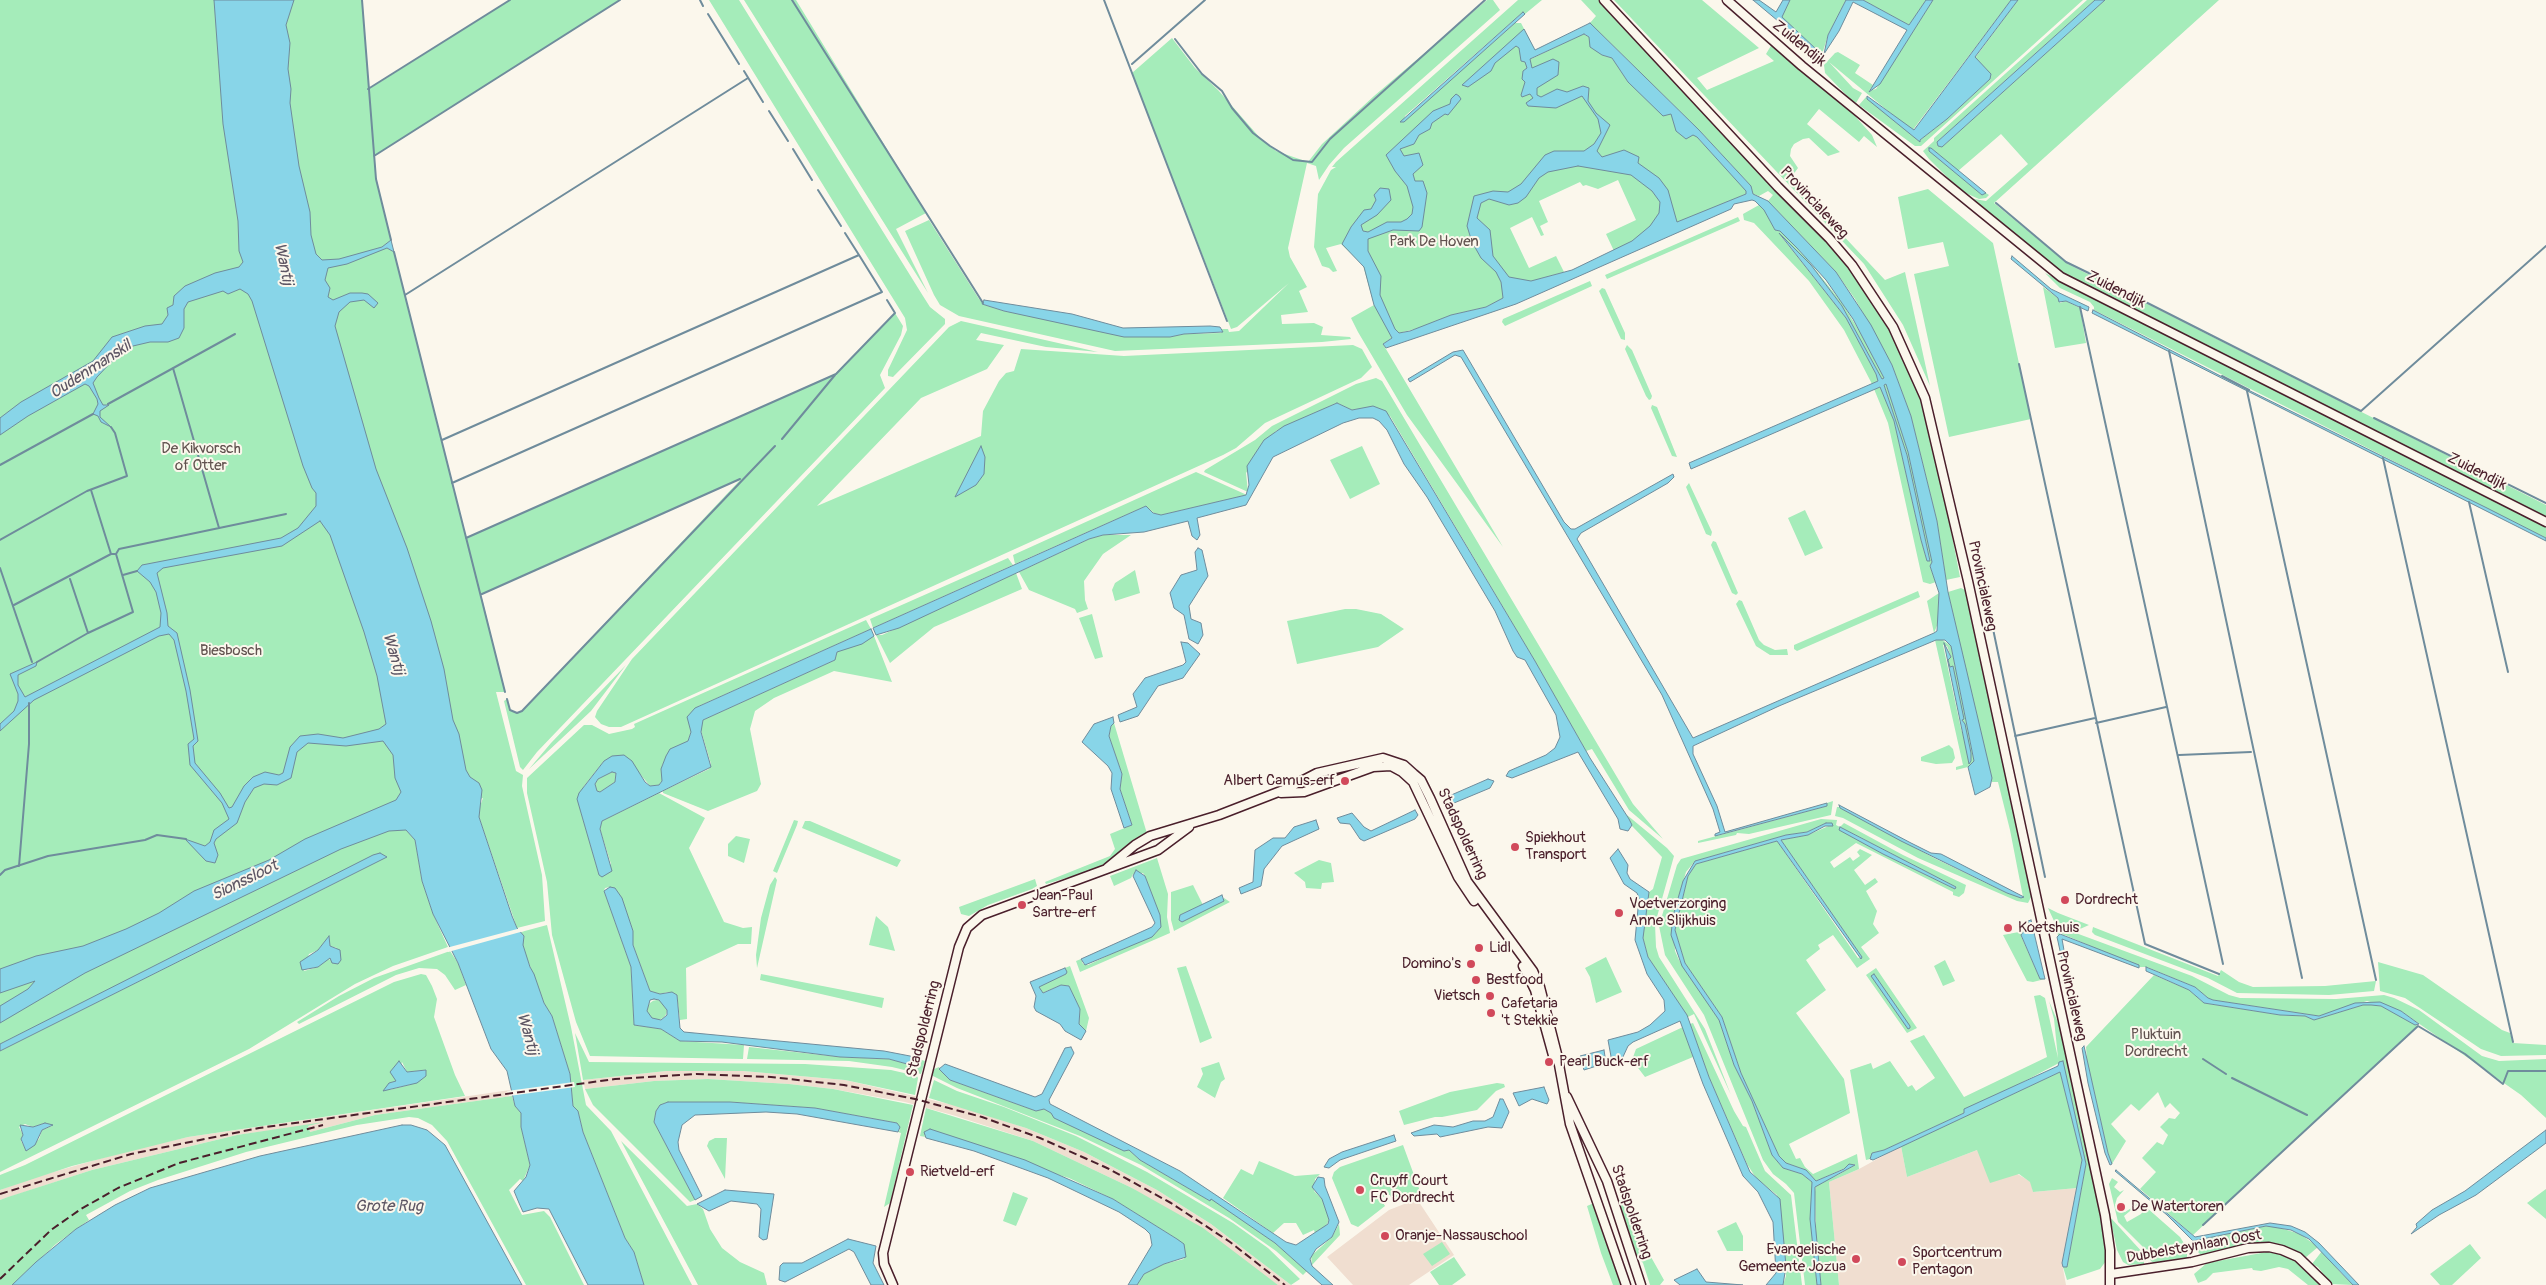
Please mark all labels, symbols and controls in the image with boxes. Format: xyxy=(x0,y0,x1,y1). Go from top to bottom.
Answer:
street label: Zuidendijk xyxy=(1769,17,1829,71)
street label: Provincialeweg xyxy=(1776,163,1852,243)
park label: Park De Hoven xyxy=(1389,233,1479,251)
water label: Wantij xyxy=(269,241,297,287)
street label: Zuidendijk xyxy=(2083,267,2149,313)
water label: Oudenmanskil xyxy=(47,337,135,403)
park label: De Kikvorsch of Otter xyxy=(161,440,241,475)
street label: Zuidendijk xyxy=(2444,449,2510,495)
street label: Provincialeweg xyxy=(1964,539,2000,633)
water label: Wantij xyxy=(378,631,408,677)
park label: Biesbosch xyxy=(200,642,262,660)
place label: Albert Camus-erf xyxy=(1223,772,1335,790)
marker: Albert Camus-erf xyxy=(1339,775,1351,787)
street label: Stadspolderring xyxy=(1433,785,1491,883)
place label: Spiekhout Transport xyxy=(1525,829,1586,864)
marker: Spiekhout Transport xyxy=(1509,841,1521,853)
water label: Sionssloot xyxy=(209,857,281,905)
place label: Jean-Paul Sartre-erf xyxy=(1032,887,1097,922)
place label: Dordrecht xyxy=(2075,891,2138,909)
marker: Dordrecht xyxy=(2059,894,2071,906)
place label: Voetverzorging Anne Slijkhuis xyxy=(1629,895,1726,930)
marker: Jean-Paul Sartre-erf xyxy=(1016,899,1028,911)
marker: Voetverzorging Anne Slijkhuis xyxy=(1613,907,1625,919)
place label: Koetshuis xyxy=(2018,919,2079,937)
marker: Koetshuis xyxy=(2002,922,2014,934)
place label: Lidl xyxy=(1489,939,1511,957)
marker: Lidl xyxy=(1473,942,1485,954)
street label: Provincialeweg xyxy=(2052,949,2090,1043)
place label: Domino's xyxy=(1402,955,1461,973)
marker: Domino's xyxy=(1465,958,1477,970)
place label: Bestfood xyxy=(1486,971,1543,989)
marker: Bestfood xyxy=(1470,974,1482,986)
street label: Stadspolderring xyxy=(903,979,945,1079)
place label: Vietsch xyxy=(1434,987,1480,1005)
marker: Vietsch xyxy=(1484,990,1496,1002)
place label: Cafetaria 't Stekkie xyxy=(1501,995,1558,1030)
marker: Cafetaria 't Stekkie xyxy=(1485,1007,1497,1019)
water label: Wantij xyxy=(512,1011,542,1057)
park label: Pluktuin Dordrecht xyxy=(2124,1026,2188,1061)
place label: Pearl Buck-erf xyxy=(1559,1053,1649,1071)
marker: Pearl Buck-erf xyxy=(1543,1056,1555,1068)
street label: Stadspolderring xyxy=(1606,1162,1656,1262)
place label: Rietveld-erf xyxy=(920,1163,995,1181)
marker: Rietveld-erf xyxy=(904,1166,916,1178)
place label: Cruyff Court FC Dordrecht xyxy=(1370,1172,1455,1207)
marker: Cruyff Court FC Dordrecht xyxy=(1354,1184,1366,1196)
water label: Grote Rug xyxy=(355,1197,423,1217)
place label: De Watertoren xyxy=(2131,1198,2224,1216)
marker: De Watertoren xyxy=(2115,1201,2127,1213)
street label: Dubbelsteynlaan Oost xyxy=(2125,1226,2263,1268)
place label: Oranje-Nassauschool xyxy=(1395,1227,1528,1245)
marker: Oranje-Nassauschool xyxy=(1379,1230,1391,1242)
place label: Evangelische Gemeente Jozua xyxy=(1738,1241,1846,1276)
place label: Sportcentrum Pentagon xyxy=(1912,1244,2002,1279)
marker: Evangelische Gemeente Jozua xyxy=(1850,1253,1862,1265)
marker: Sportcentrum Pentagon xyxy=(1896,1256,1908,1268)

